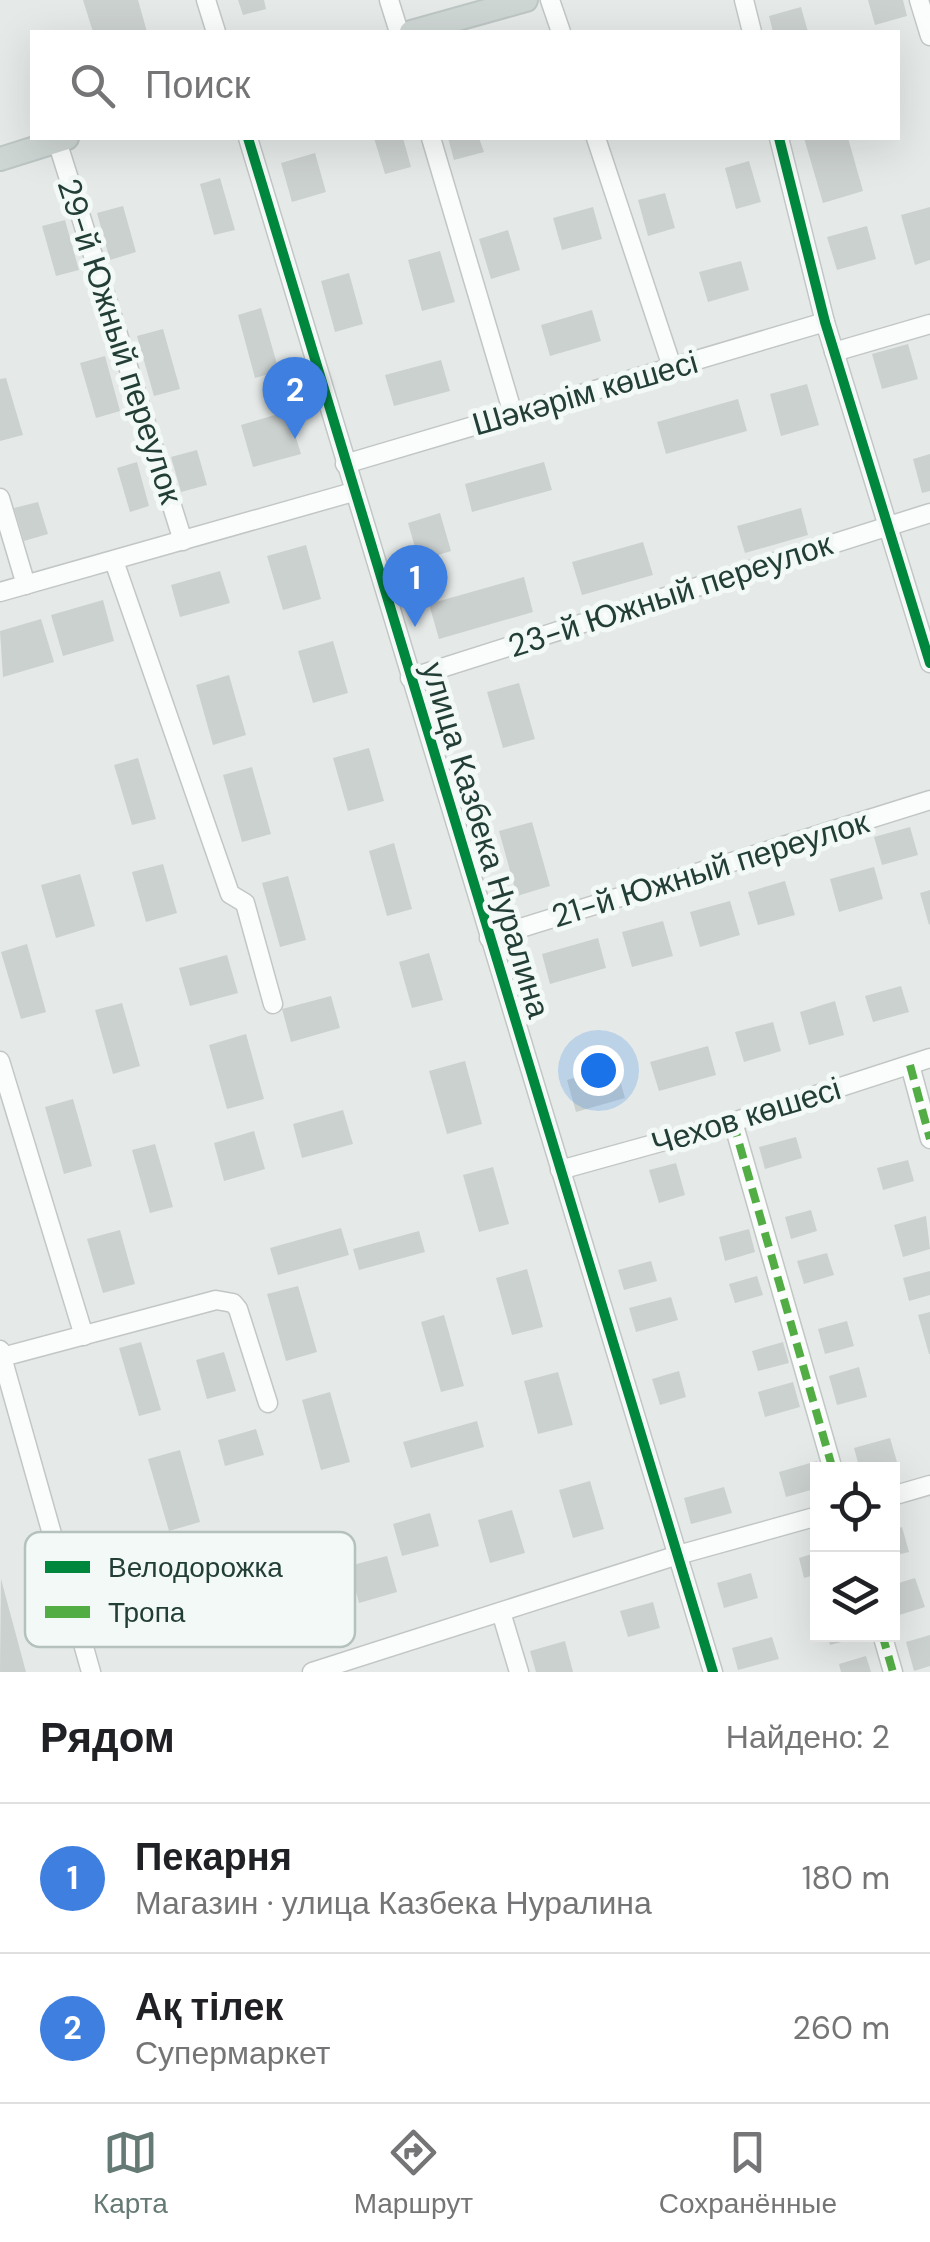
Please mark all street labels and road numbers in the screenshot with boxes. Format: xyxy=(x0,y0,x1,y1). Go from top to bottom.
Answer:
street label: 29-й Южный переулок xyxy=(48,173,193,510)
street label: Шәкәрім көшесі xyxy=(467,341,703,445)
street label: 23-й Южный переулок xyxy=(503,522,838,667)
street label: улица Казбека Нуралина xyxy=(412,657,560,1023)
street label: 21-й Южный переулок xyxy=(546,800,875,937)
street label: Чехов көшесі xyxy=(646,1067,846,1165)

